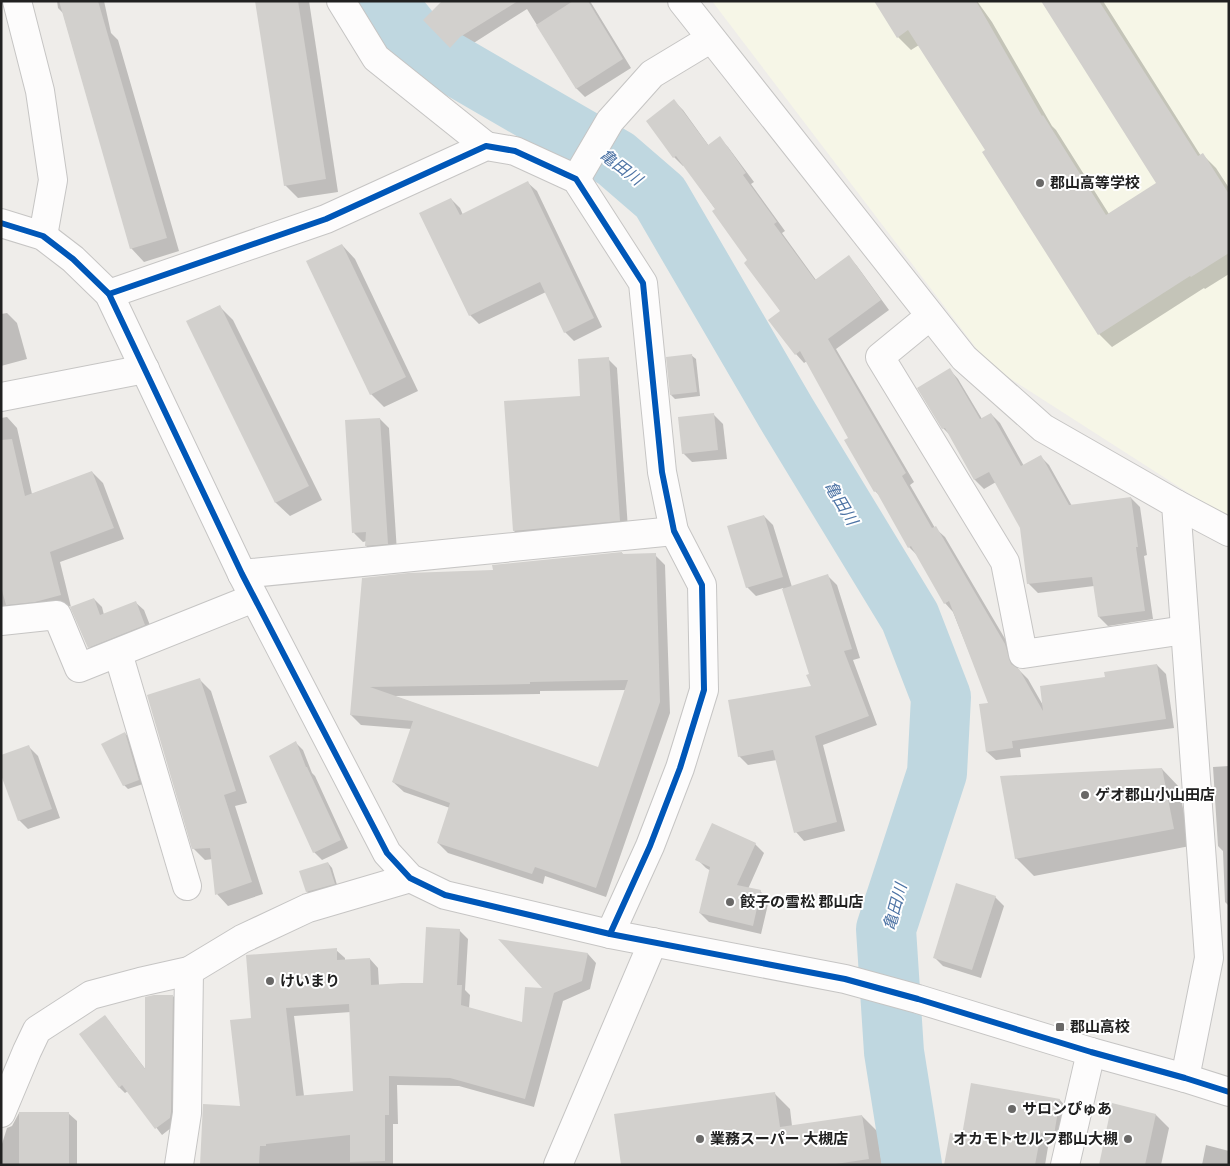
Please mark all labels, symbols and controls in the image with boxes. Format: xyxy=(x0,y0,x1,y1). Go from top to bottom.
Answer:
water label: 亀田川 xyxy=(596,145,647,190)
place label: 郡山高等学校 xyxy=(1050,174,1140,192)
marker: 郡山高等学校 xyxy=(1034,177,1046,189)
water label: 亀田川 xyxy=(820,478,863,530)
place label: ゲオ郡山小山田店 xyxy=(1095,786,1215,804)
marker: ゲオ郡山小山田店 xyxy=(1079,789,1091,801)
water label: 亀田川 xyxy=(880,879,911,933)
place label: 餃子の雪松 郡山店 xyxy=(740,893,863,911)
marker: 餃子の雪松 郡山店 xyxy=(724,896,736,908)
place label: けいまり xyxy=(280,972,340,990)
marker: けいまり xyxy=(264,975,276,987)
place label: 郡山高校 xyxy=(1070,1018,1130,1036)
marker: 郡山高校 xyxy=(1054,1021,1066,1033)
place label: サロンぴゅあ xyxy=(1022,1100,1112,1118)
marker: サロンぴゅあ xyxy=(1006,1103,1018,1115)
place label: 業務スーパー 大槻店 xyxy=(710,1130,848,1148)
place label: オカモトセルフ郡山大槻 xyxy=(953,1130,1118,1148)
marker: 業務スーパー 大槻店 xyxy=(694,1133,706,1145)
marker: オカモトセルフ郡山大槻 xyxy=(1122,1133,1134,1145)

